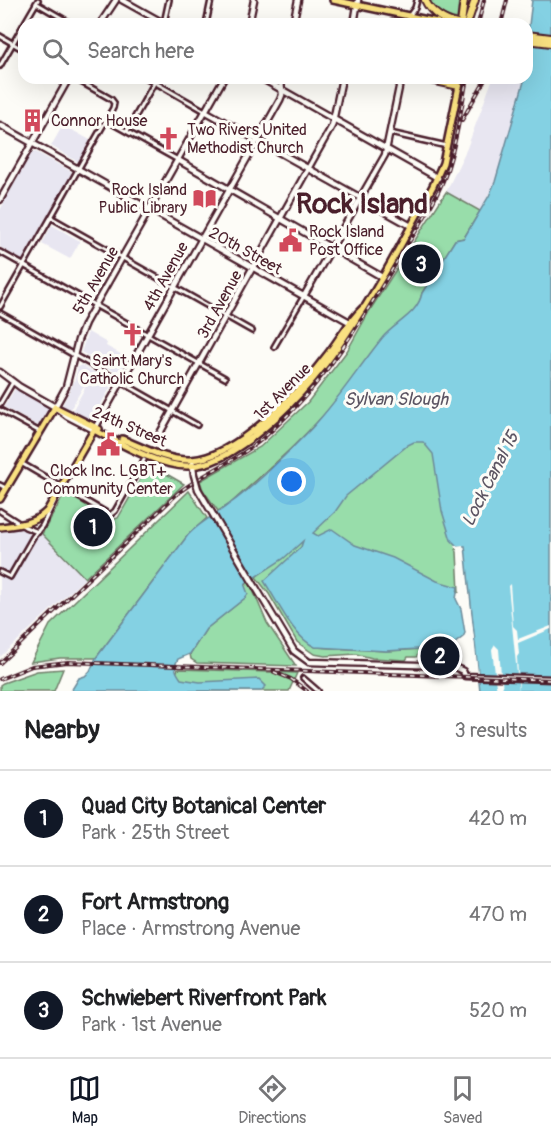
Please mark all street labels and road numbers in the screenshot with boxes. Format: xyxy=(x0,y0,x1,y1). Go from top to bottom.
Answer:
street label: 20th Street xyxy=(205,223,286,279)
street label: 4th Avenue xyxy=(139,238,193,315)
street label: 5th Avenue xyxy=(68,243,123,318)
street label: 3rd Avenue xyxy=(193,267,247,342)
street label: 1st Avenue xyxy=(250,359,315,424)
street label: 24th Street xyxy=(89,402,170,452)

